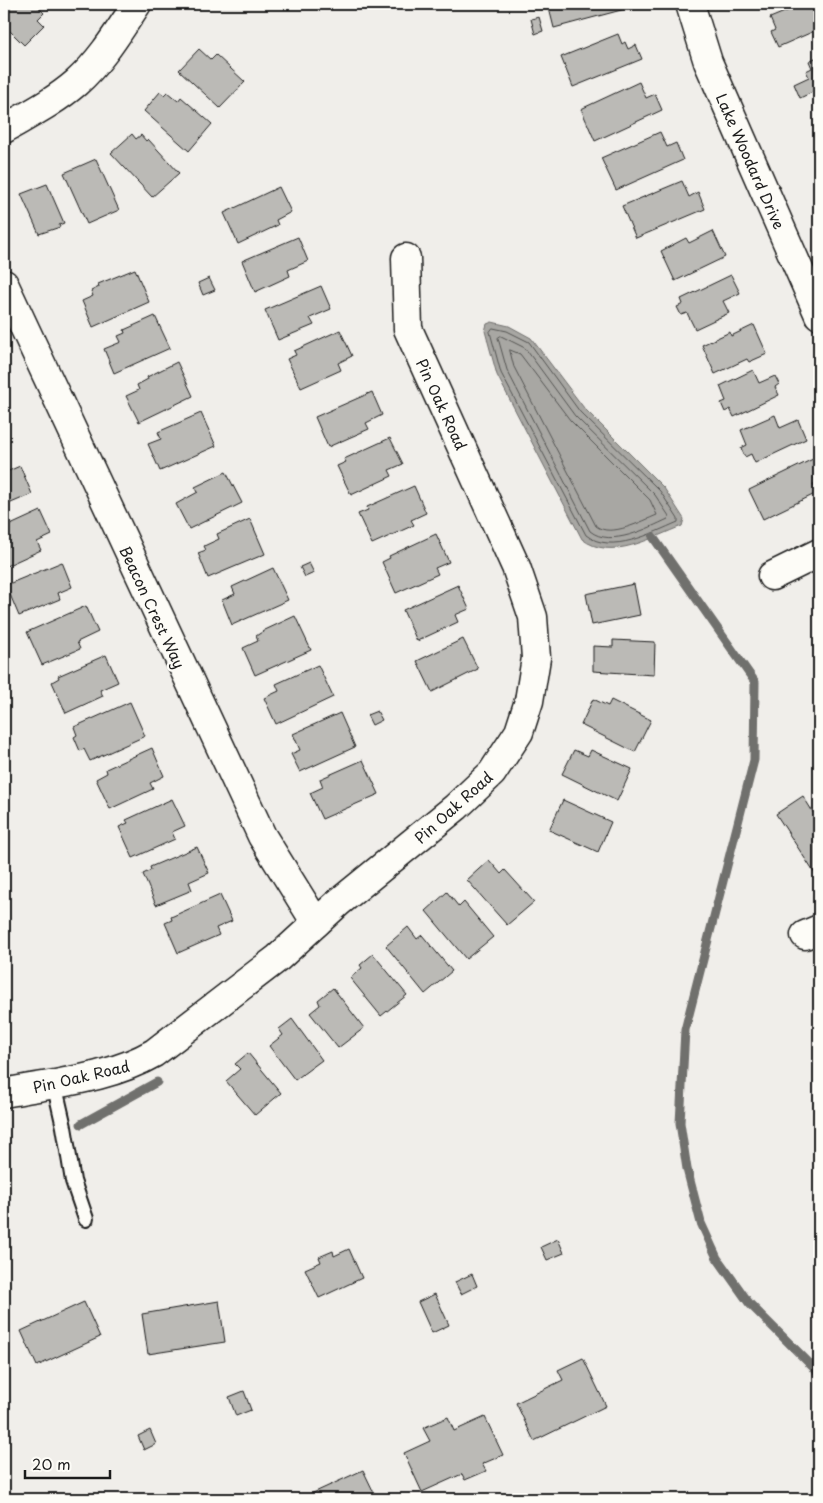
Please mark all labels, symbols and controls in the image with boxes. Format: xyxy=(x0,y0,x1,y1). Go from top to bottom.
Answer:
street label: Lake Woodard Drive xyxy=(711,89,791,233)
street label: Pin Oak Road xyxy=(411,354,473,454)
street label: Beacon Crest Way xyxy=(114,542,192,672)
street label: Pin Oak Road xyxy=(409,765,498,849)
street label: Pin Oak Road xyxy=(30,1054,132,1098)
scale bar xyxy=(25,1448,110,1480)
text: 20 m xyxy=(32,1452,71,1475)

